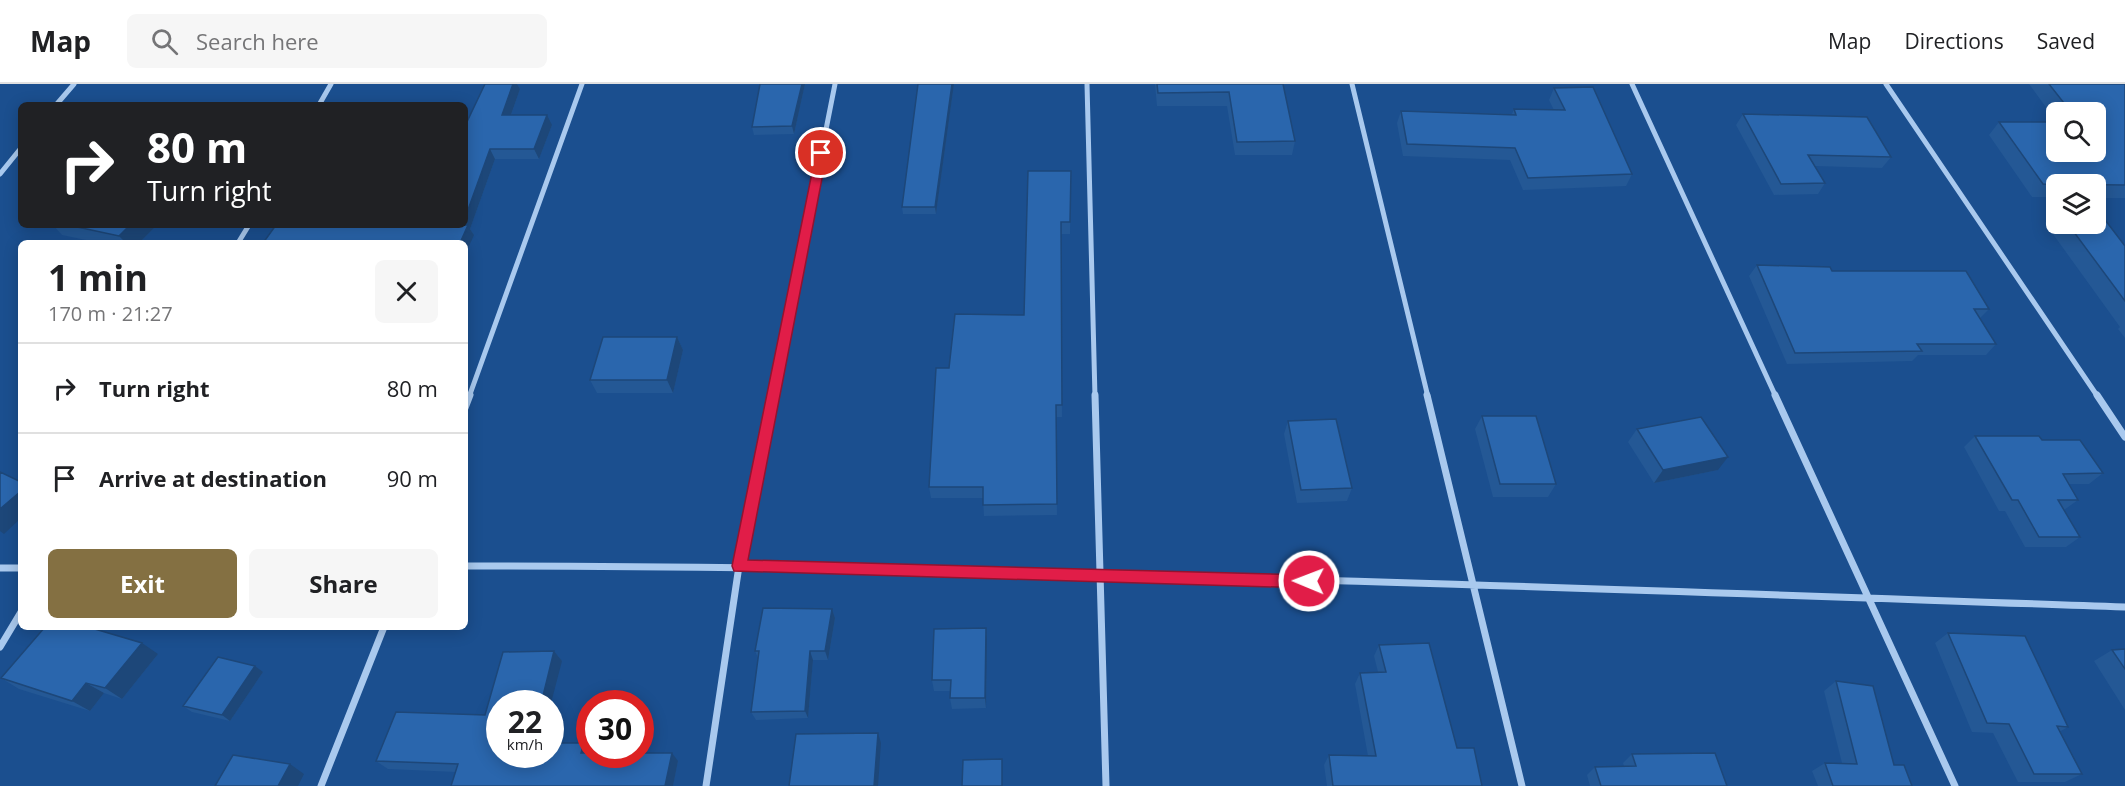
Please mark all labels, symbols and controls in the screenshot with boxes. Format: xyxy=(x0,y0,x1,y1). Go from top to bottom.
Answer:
search box xyxy=(127,14,547,68)
text: Map xyxy=(30,22,91,60)
icon: search xyxy=(148,25,181,58)
text: Search here xyxy=(196,26,319,56)
text: Map xyxy=(1828,27,1871,55)
text: Directions xyxy=(1904,27,2004,55)
text: Saved xyxy=(2037,27,2095,55)
map controls xyxy=(2046,102,2106,234)
button: search xyxy=(2046,102,2106,162)
text: 80 m xyxy=(147,118,247,175)
icon: right xyxy=(48,126,126,204)
pin xyxy=(795,127,846,178)
icon: arrive xyxy=(804,136,837,169)
text: Turn right xyxy=(147,172,272,209)
button: layers xyxy=(2046,174,2106,234)
text: 1 min xyxy=(48,253,148,302)
button: close xyxy=(375,260,438,323)
text: 170 m · 21:27 xyxy=(48,300,173,327)
icon: right xyxy=(48,372,81,405)
text: Turn right xyxy=(99,373,210,403)
text: 80 m xyxy=(387,373,438,403)
icon: arrive xyxy=(48,462,81,495)
text: Arrive at destination xyxy=(99,463,327,493)
text: 90 m xyxy=(387,463,438,493)
button: Exit xyxy=(48,549,237,618)
button: Share xyxy=(249,549,438,618)
position arrow xyxy=(1277,549,1341,613)
speed limit sign: 30 xyxy=(576,690,654,768)
text: 22 xyxy=(508,701,542,742)
text: km/h xyxy=(507,734,543,754)

